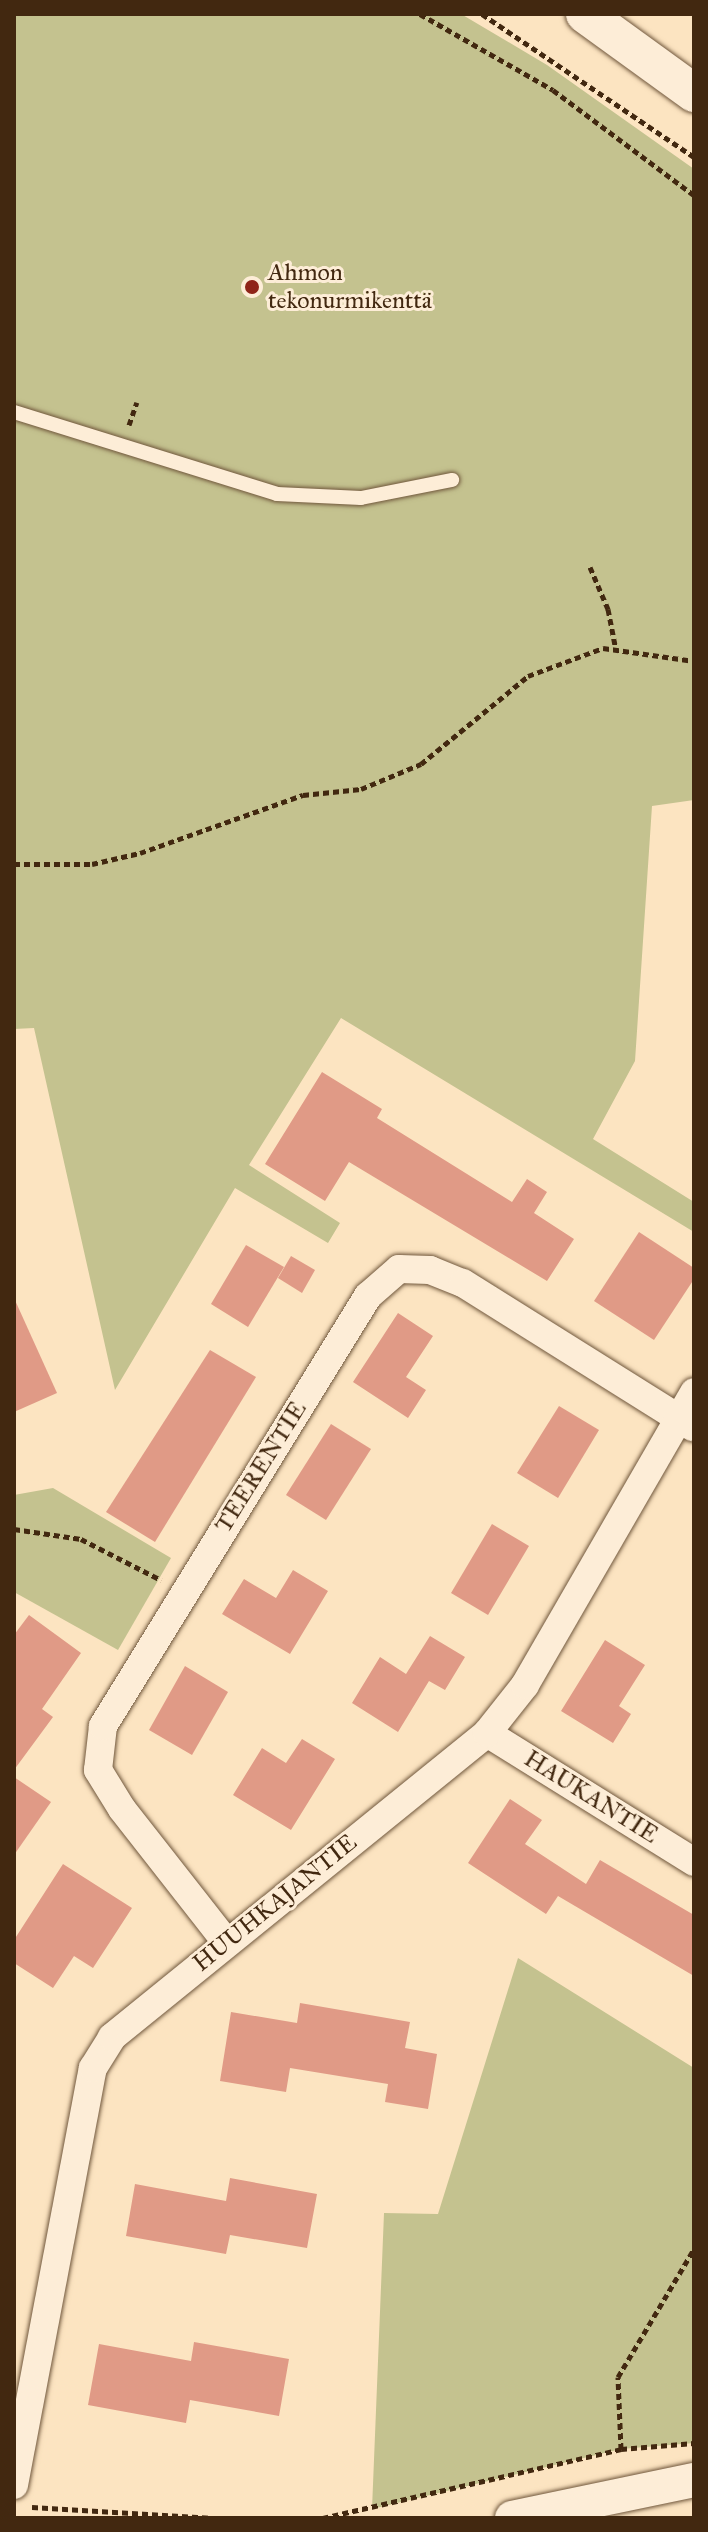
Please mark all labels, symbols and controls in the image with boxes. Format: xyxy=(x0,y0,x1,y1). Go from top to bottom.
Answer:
place label: Ahmon tekonurmikenttä xyxy=(268,259,432,315)
marker: Ahmon tekonurmikenttä xyxy=(243,278,261,296)
street label: TEERENTIE xyxy=(209,1396,313,1538)
street label: HAUKANTIE xyxy=(519,1744,663,1850)
street label: HUUHKAJANTIE xyxy=(187,1828,363,1978)

